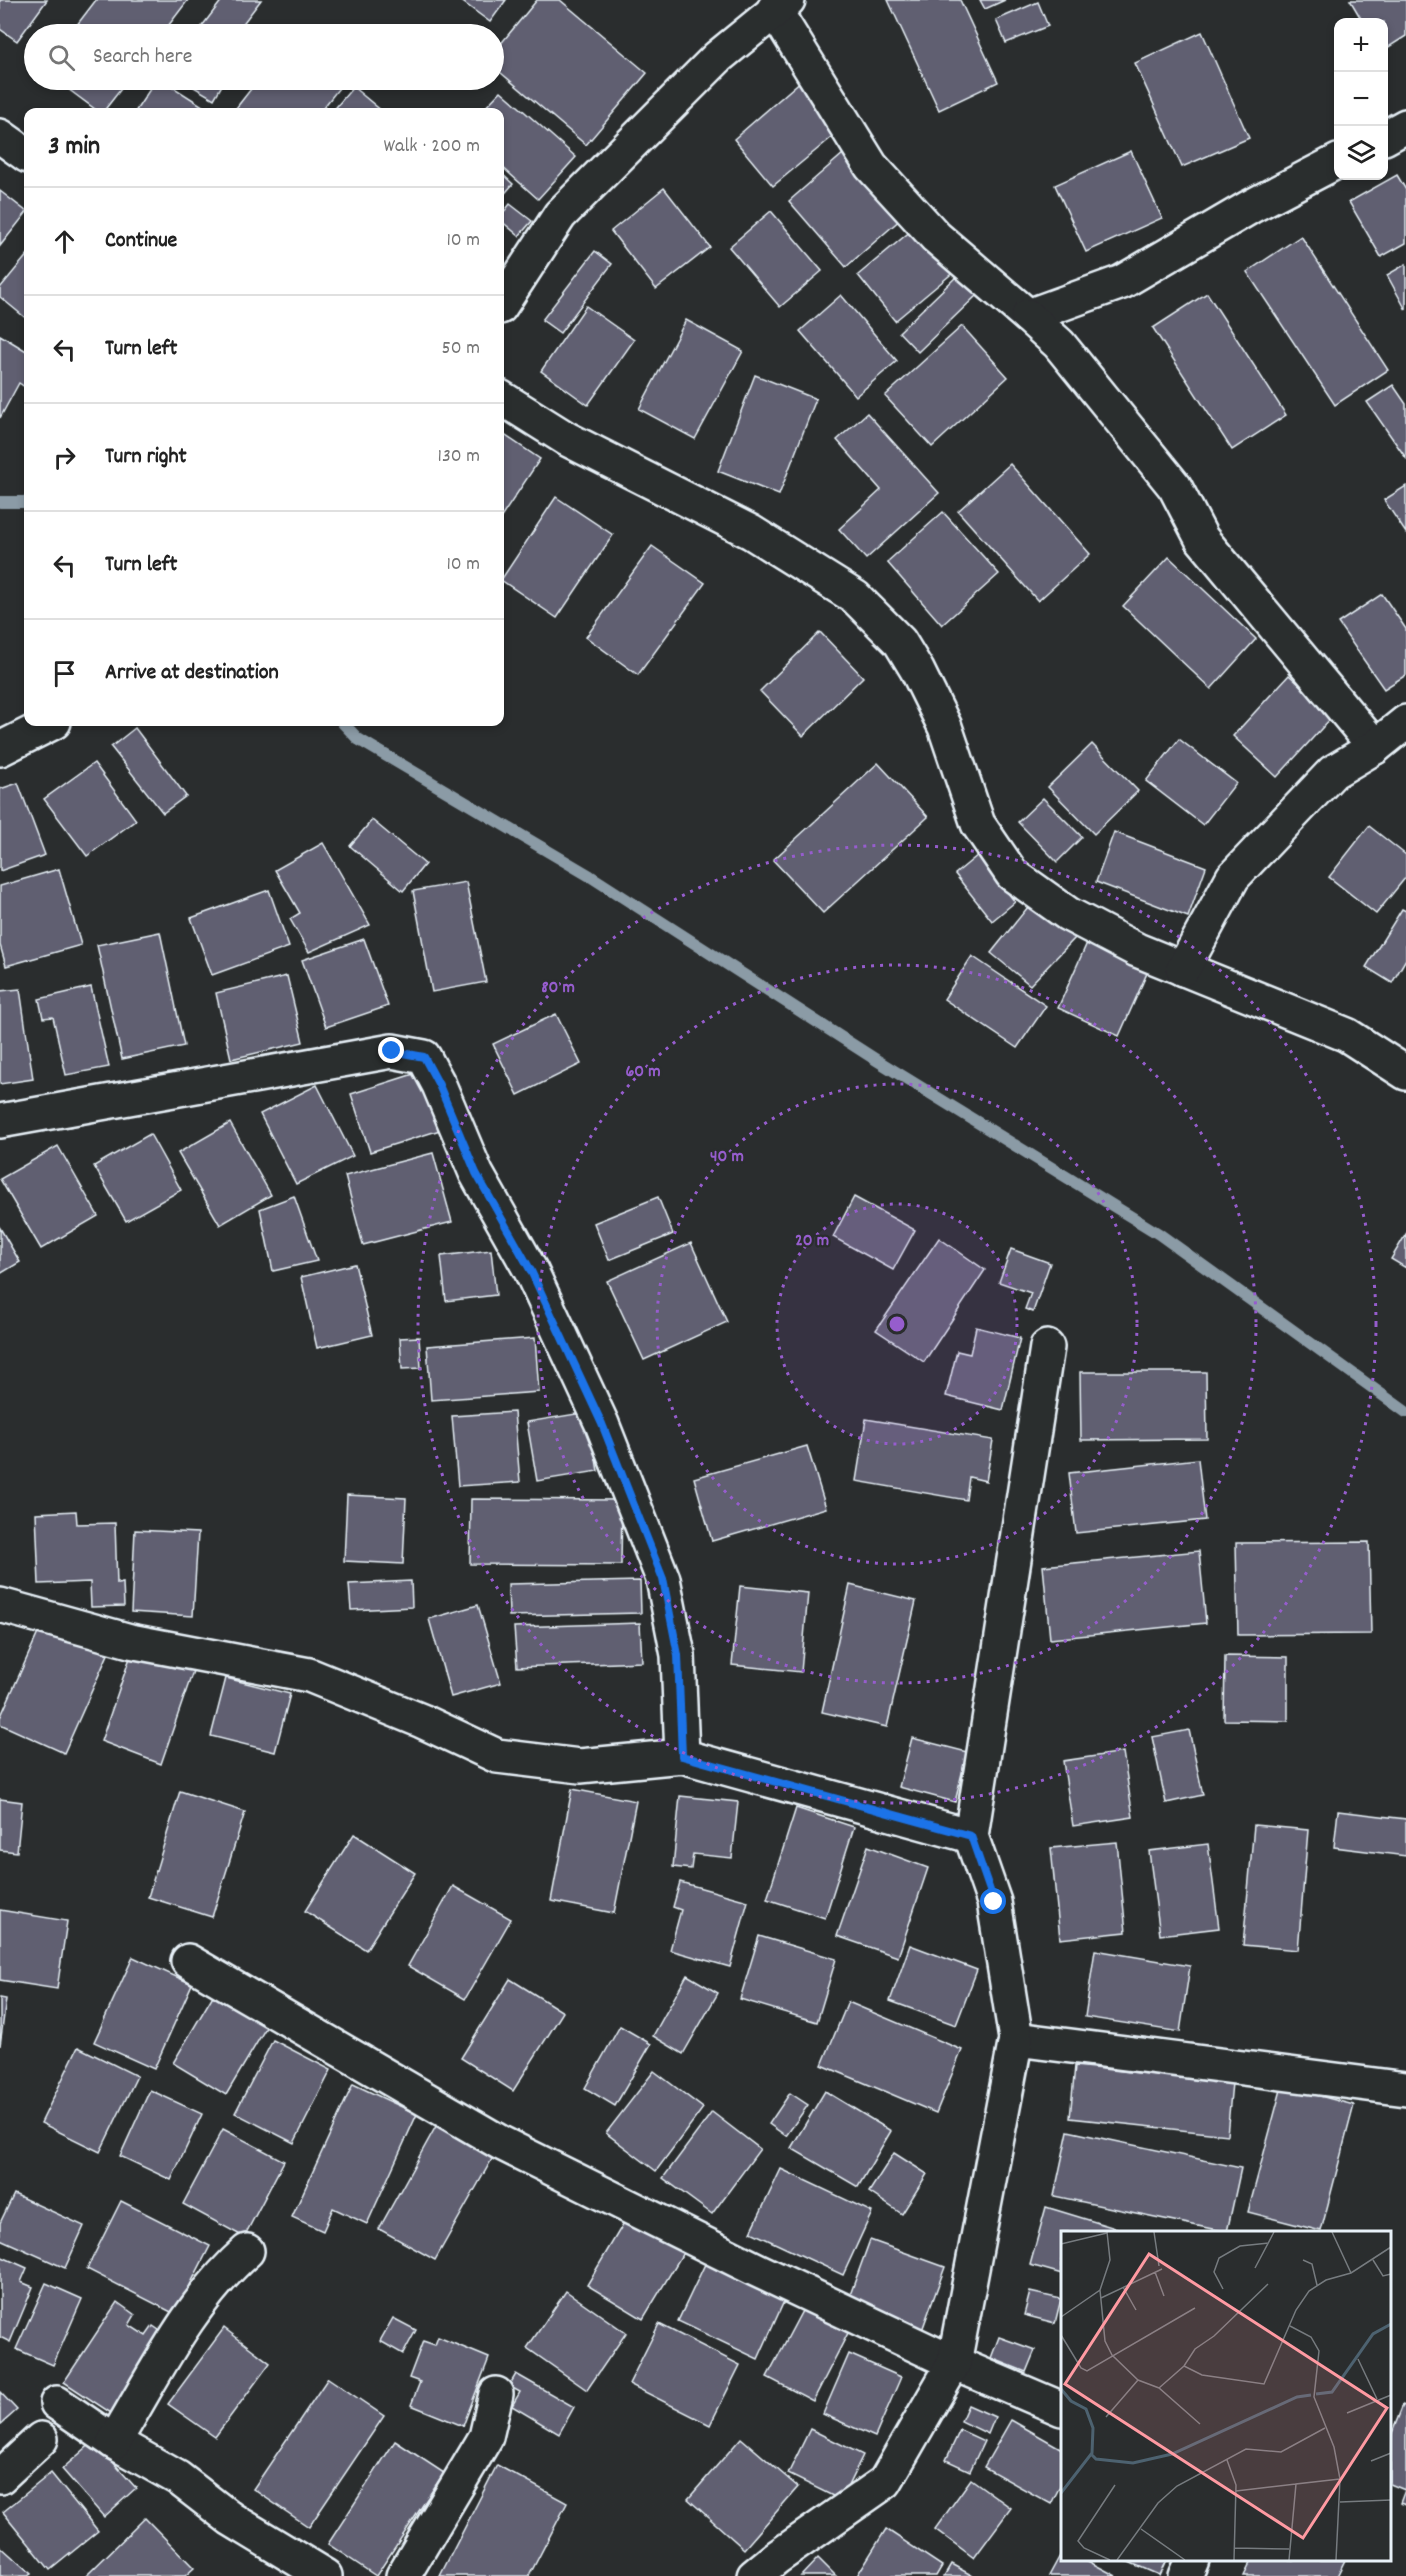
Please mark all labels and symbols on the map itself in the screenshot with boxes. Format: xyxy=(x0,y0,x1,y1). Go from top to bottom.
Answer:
text: 80 m xyxy=(541,976,575,1001)
route end xyxy=(378,1037,404,1063)
text: 60 m xyxy=(625,1060,661,1085)
text: 40 m xyxy=(710,1145,744,1170)
text: 20 m xyxy=(795,1229,829,1254)
centre of rings xyxy=(887,1314,907,1334)
route start xyxy=(980,1888,1006,1914)
inset map xyxy=(1061,2231,1391,2561)

